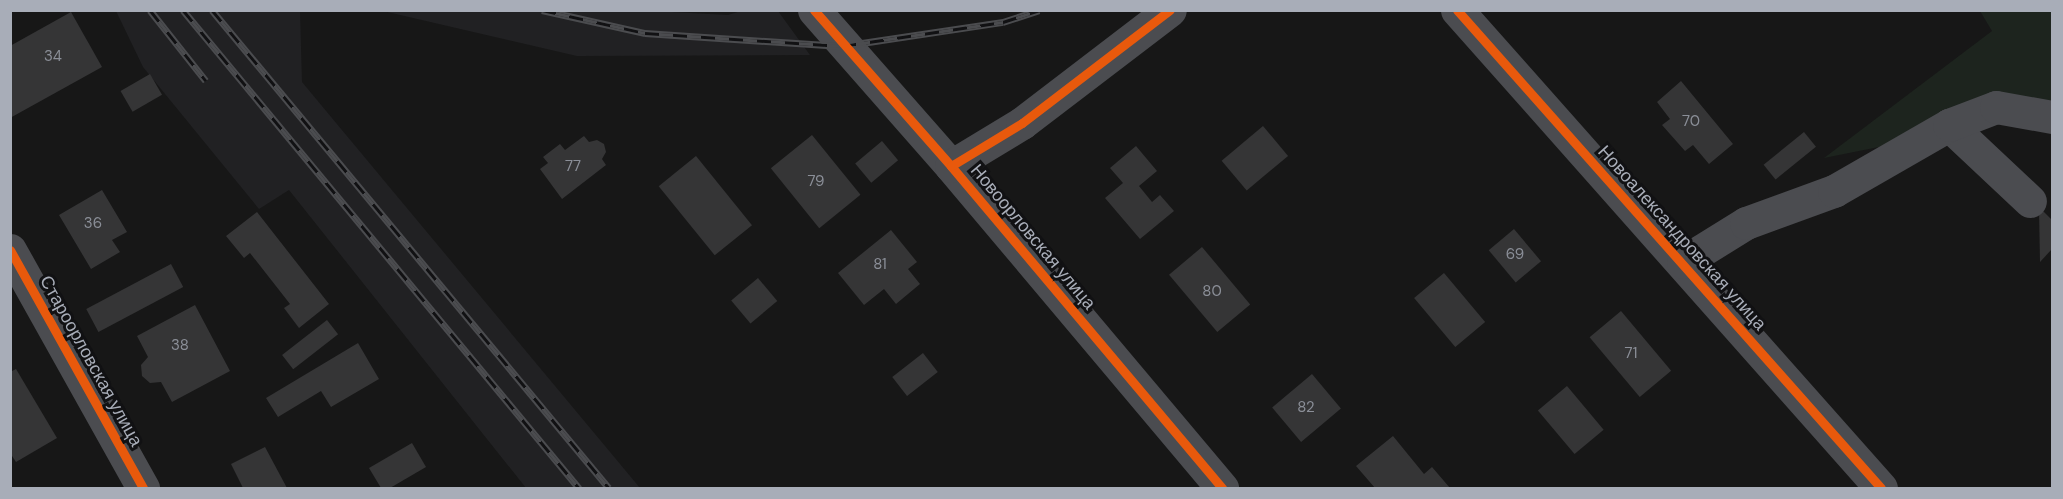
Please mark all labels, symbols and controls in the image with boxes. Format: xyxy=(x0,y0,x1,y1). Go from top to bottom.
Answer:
house number: 34 xyxy=(44,48,62,66)
house number: 70 xyxy=(1682,113,1700,131)
street label: Новоалександровская улица xyxy=(1593,141,1771,335)
house number: 77 xyxy=(565,158,581,176)
street label: Новоорловская улица xyxy=(966,160,1100,314)
house number: 79 xyxy=(807,173,825,191)
house number: 36 xyxy=(84,215,102,233)
house number: 69 xyxy=(1506,246,1524,264)
house number: 81 xyxy=(873,256,887,274)
street label: Староорловская улица xyxy=(35,272,147,450)
house number: 80 xyxy=(1202,283,1222,301)
house number: 38 xyxy=(171,337,189,355)
house number: 71 xyxy=(1625,345,1637,363)
house number: 82 xyxy=(1297,399,1315,417)

